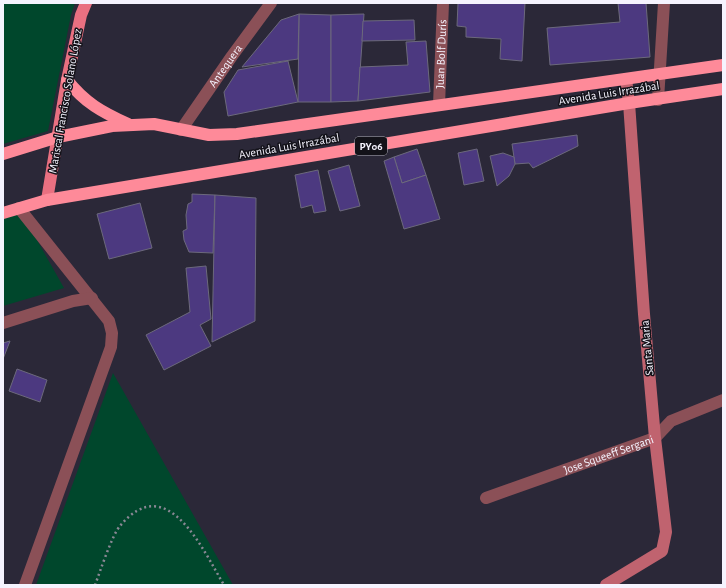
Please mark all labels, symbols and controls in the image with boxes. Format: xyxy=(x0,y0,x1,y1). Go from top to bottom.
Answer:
street label: Juan Bolf Durís xyxy=(434,19,448,89)
street label: Mariscal Francisco Solano López xyxy=(46,28,84,174)
street label: Antequera xyxy=(206,42,245,89)
street label: Avenida Luis Irrazábal xyxy=(558,79,660,107)
street label: Avenida Luis Irrazábal xyxy=(238,131,340,161)
road number: PY06 xyxy=(355,137,387,155)
street label: Santa Maria xyxy=(639,319,655,376)
street label: Jose Squeeff Sergani xyxy=(562,433,655,476)

